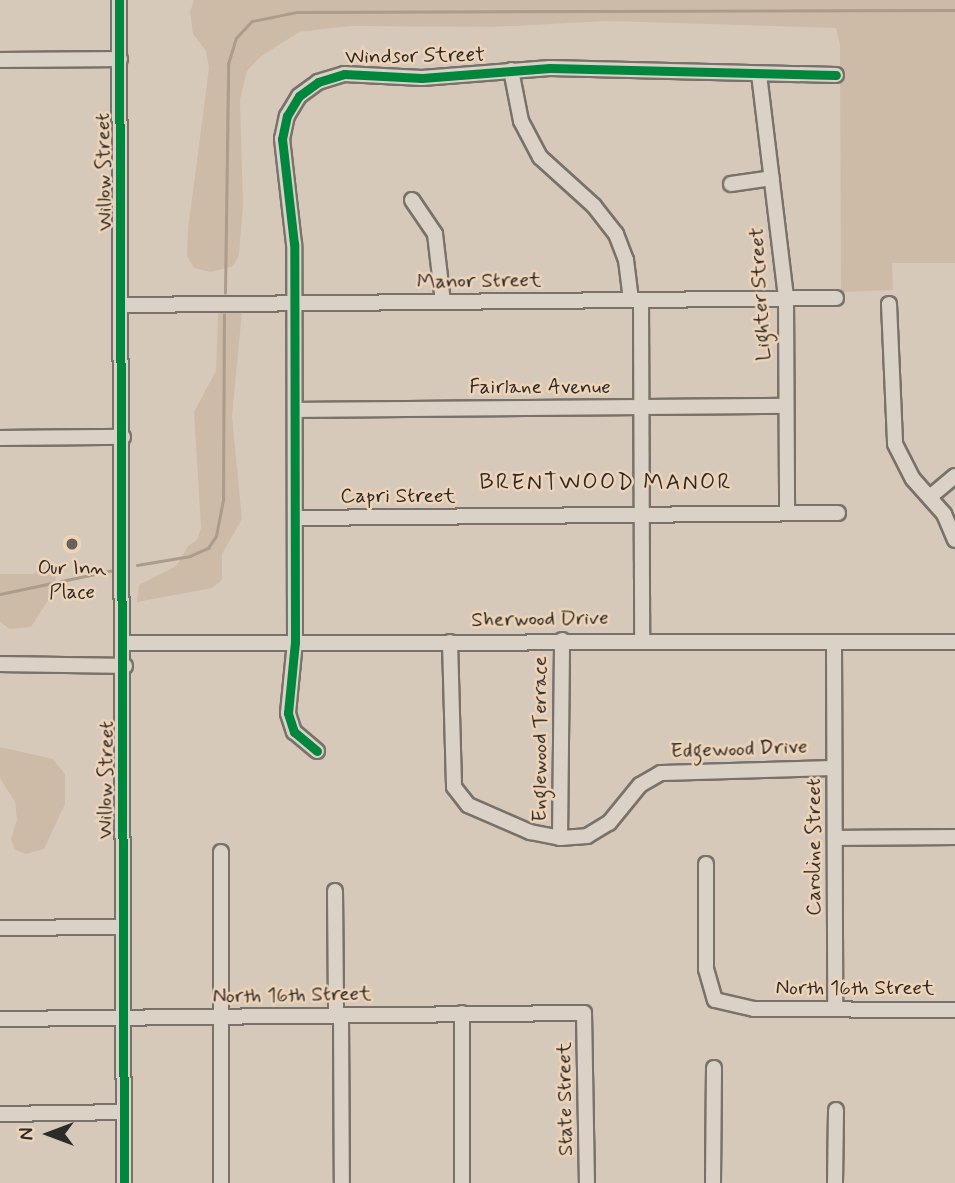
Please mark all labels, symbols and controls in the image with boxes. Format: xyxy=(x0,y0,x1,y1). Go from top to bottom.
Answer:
street label: Windsor Street xyxy=(345,42,485,70)
street label: Willow Street xyxy=(90,111,118,233)
street label: Lighter Street xyxy=(744,227,776,361)
street label: Manor Street xyxy=(417,267,541,295)
street label: Fairlane Avenue xyxy=(468,374,612,400)
district label: BRENTWOOD MANOR xyxy=(482,469,730,497)
street label: Capri Street xyxy=(340,483,456,509)
marker: Our Inn Place xyxy=(64,536,80,552)
place label: Our Inn Place xyxy=(38,555,106,605)
street label: Sherwood Drive xyxy=(472,605,608,633)
street label: Englewood Terrace xyxy=(527,659,553,819)
street label: Willow Street xyxy=(92,719,120,841)
street label: Edgewood Drive xyxy=(671,734,807,764)
street label: Caroline Street xyxy=(801,776,827,918)
street label: North 16th Street xyxy=(776,975,934,1001)
street label: North 16th Street xyxy=(212,981,372,1009)
street label: State Street xyxy=(551,1042,579,1156)
north arrow xyxy=(14,1099,84,1169)
text: N xyxy=(15,1128,40,1140)

